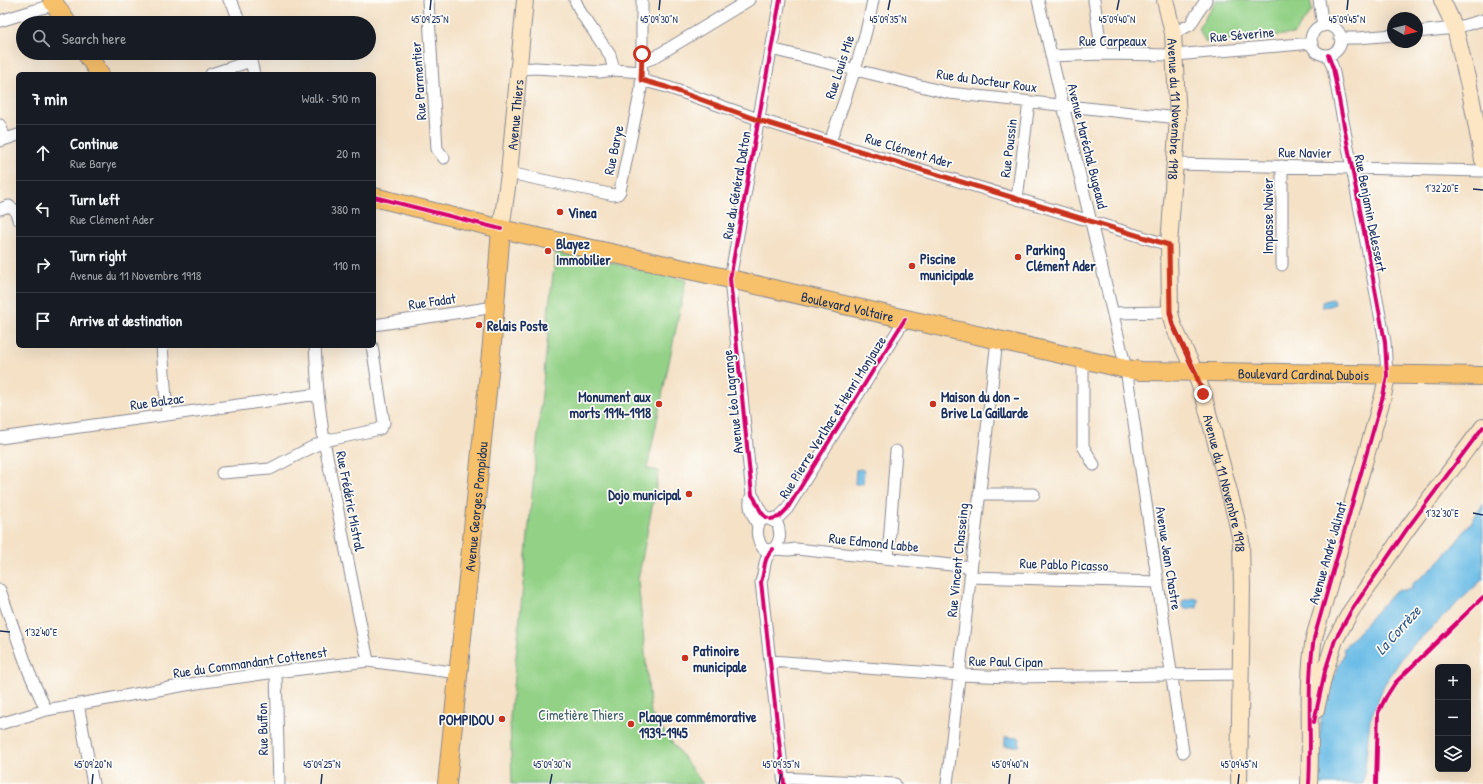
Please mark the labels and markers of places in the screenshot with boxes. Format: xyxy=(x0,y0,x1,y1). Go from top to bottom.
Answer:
place label: Vinea xyxy=(568,203,597,222)
marker: Vinea xyxy=(555,207,565,217)
place label: Blayez Immobilier xyxy=(556,234,611,269)
place label: Parking Clément Ader xyxy=(1026,240,1096,275)
marker: Blayez Immobilier xyxy=(543,246,553,256)
place label: Piscine municipale xyxy=(920,249,974,286)
marker: Parking Clément Ader xyxy=(1013,252,1023,262)
marker: Piscine municipale xyxy=(907,261,917,271)
place label: Relais Poste xyxy=(487,316,548,335)
marker: Relais Poste xyxy=(474,320,484,330)
place label: Monument aux morts 1914-1918 xyxy=(569,387,651,422)
place label: Maison du don – Brive La Gaillarde xyxy=(941,387,1029,422)
marker: Monument aux morts 1914-1918 xyxy=(654,399,664,409)
marker: Maison du don – Brive La Gaillarde xyxy=(928,399,938,409)
place label: Dojo municipal xyxy=(608,485,681,506)
marker: Dojo municipal xyxy=(684,489,694,499)
place label: Patinoire municipale xyxy=(693,641,747,678)
marker: Patinoire municipale xyxy=(680,653,690,663)
place label: Plaque commémorative 1939-1945 xyxy=(639,707,757,742)
place label: POMPIDOU xyxy=(439,710,494,729)
marker: POMPIDOU xyxy=(497,714,507,724)
marker: Plaque commémorative 1939-1945 xyxy=(626,719,636,729)

